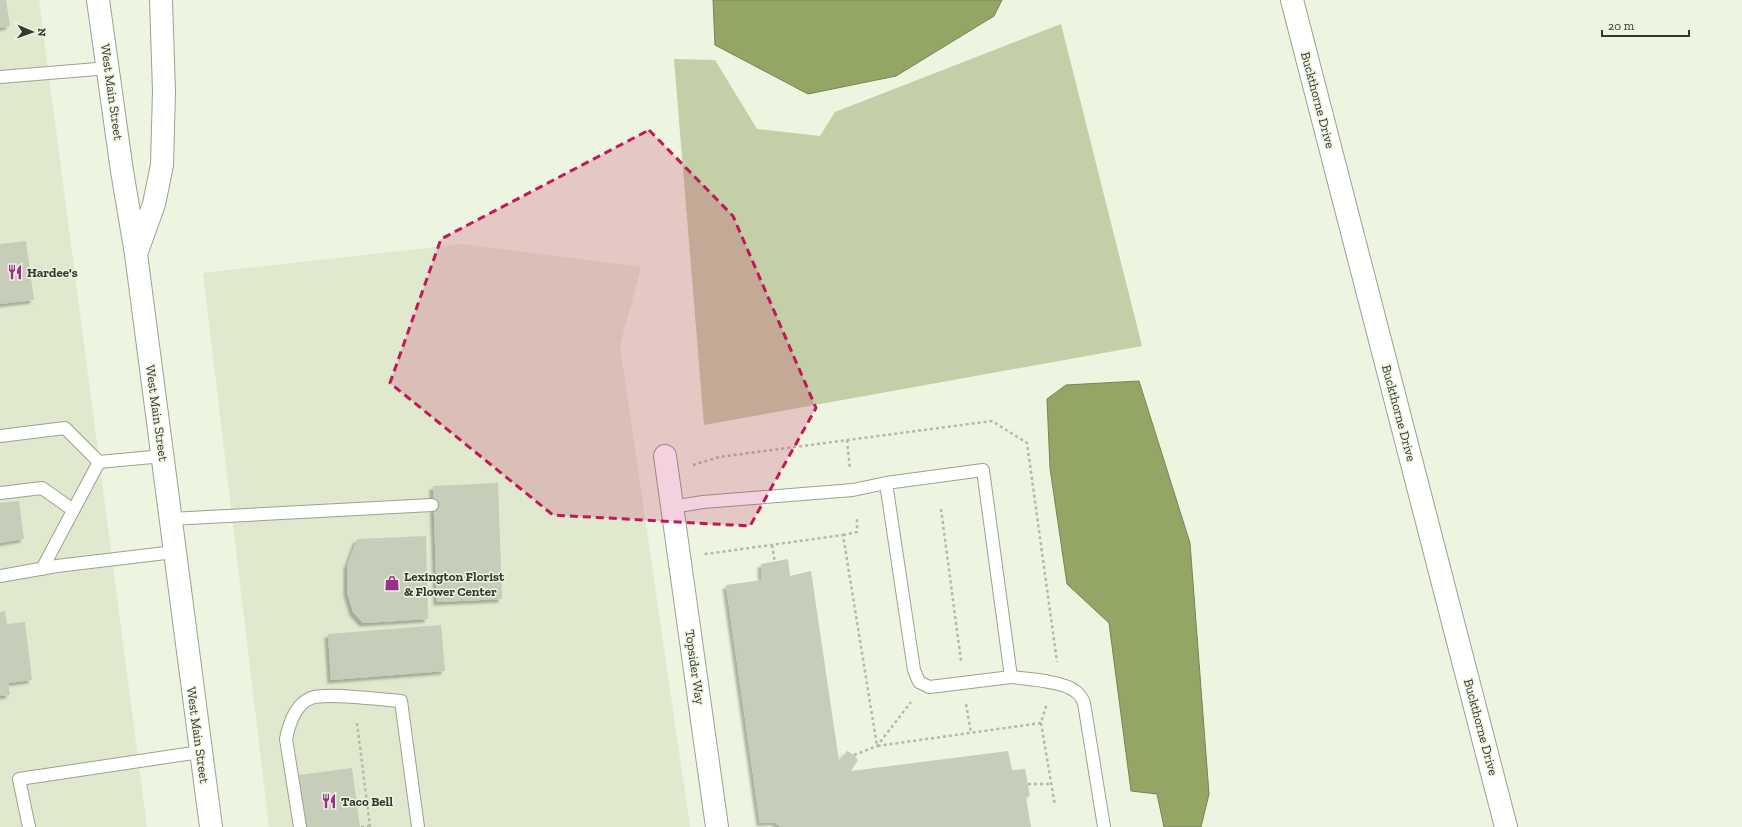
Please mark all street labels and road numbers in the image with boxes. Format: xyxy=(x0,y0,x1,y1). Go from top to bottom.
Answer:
street label: West Main Street xyxy=(98,43,126,141)
street label: Buckthorne Drive xyxy=(1298,50,1338,150)
street label: Buckthorne Drive xyxy=(1379,363,1419,463)
street label: West Main Street xyxy=(143,364,171,462)
street label: Topsider Way xyxy=(682,629,708,706)
street label: Buckthorne Drive xyxy=(1461,677,1501,777)
street label: West Main Street xyxy=(184,686,212,784)

